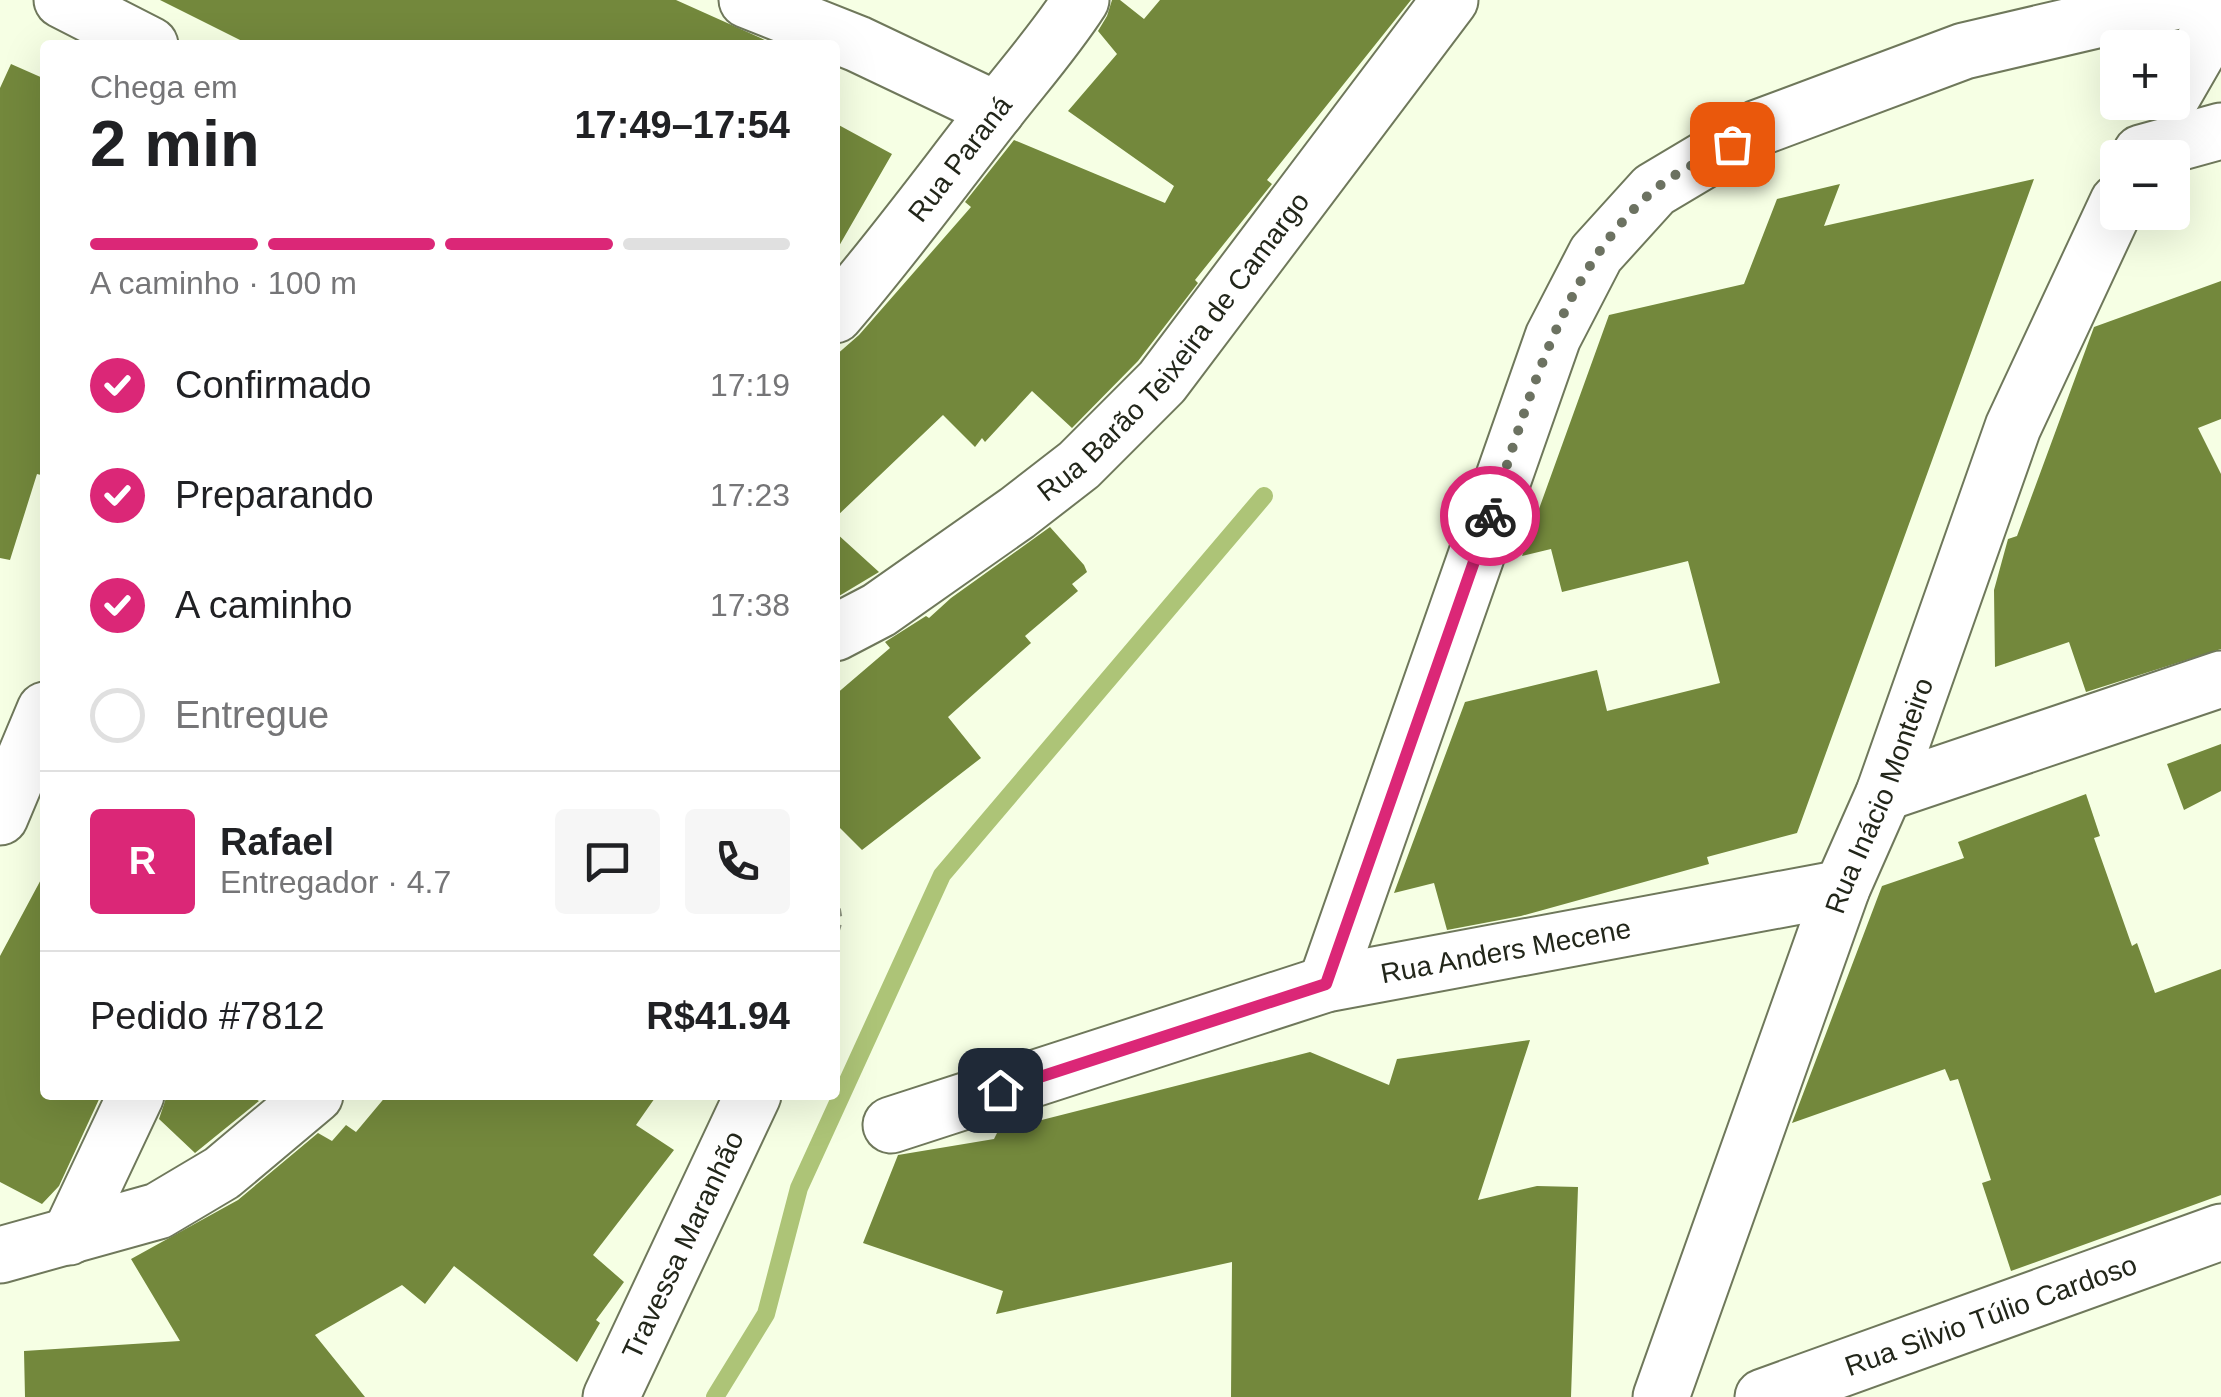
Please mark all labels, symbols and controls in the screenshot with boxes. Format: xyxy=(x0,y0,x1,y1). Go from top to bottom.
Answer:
map controls xyxy=(2100,30,2190,230)
button: + xyxy=(2100,30,2190,120)
text: Chega em xyxy=(90,69,238,105)
street label: Rua Paraná xyxy=(902,90,1018,228)
pin xyxy=(1690,102,1775,187)
text: 17:49–17:54 xyxy=(574,104,790,146)
text: 2 min xyxy=(90,107,260,180)
icon: bag xyxy=(1705,117,1760,172)
button: − xyxy=(2100,140,2190,230)
street label: Rua Barão Teixeira de Camargo xyxy=(1031,186,1315,507)
text: A caminho · 100 m xyxy=(90,265,357,301)
icon: check xyxy=(90,358,145,413)
text: Confirmado xyxy=(175,364,371,406)
text: 17:19 xyxy=(710,367,790,403)
courier xyxy=(1440,466,1540,566)
icon: check xyxy=(90,468,145,523)
text: Preparando xyxy=(175,474,374,516)
text: 17:23 xyxy=(710,477,790,513)
icon: bike xyxy=(1463,489,1518,544)
icon: check xyxy=(90,578,145,633)
text: A caminho xyxy=(175,584,352,626)
text: 17:38 xyxy=(710,587,790,623)
street label: Rua Inácio Monteiro xyxy=(1819,674,1939,917)
text: Entregue xyxy=(175,694,329,736)
button: chat xyxy=(555,809,660,914)
button: phone xyxy=(685,809,790,914)
text: Rafael xyxy=(220,821,334,863)
text: R xyxy=(129,840,156,882)
text: Entregador · 4.7 xyxy=(220,864,451,900)
street label: Rua Anders Mecene xyxy=(1378,913,1633,990)
text: Pedido #7812 xyxy=(90,995,325,1037)
text: R$41.94 xyxy=(646,995,790,1037)
pin xyxy=(958,1048,1043,1133)
icon: home xyxy=(973,1063,1028,1118)
street label: Travessa Maranhão xyxy=(616,1126,750,1364)
street label: Rua Silvio Túlio Cardoso xyxy=(1841,1249,2141,1382)

